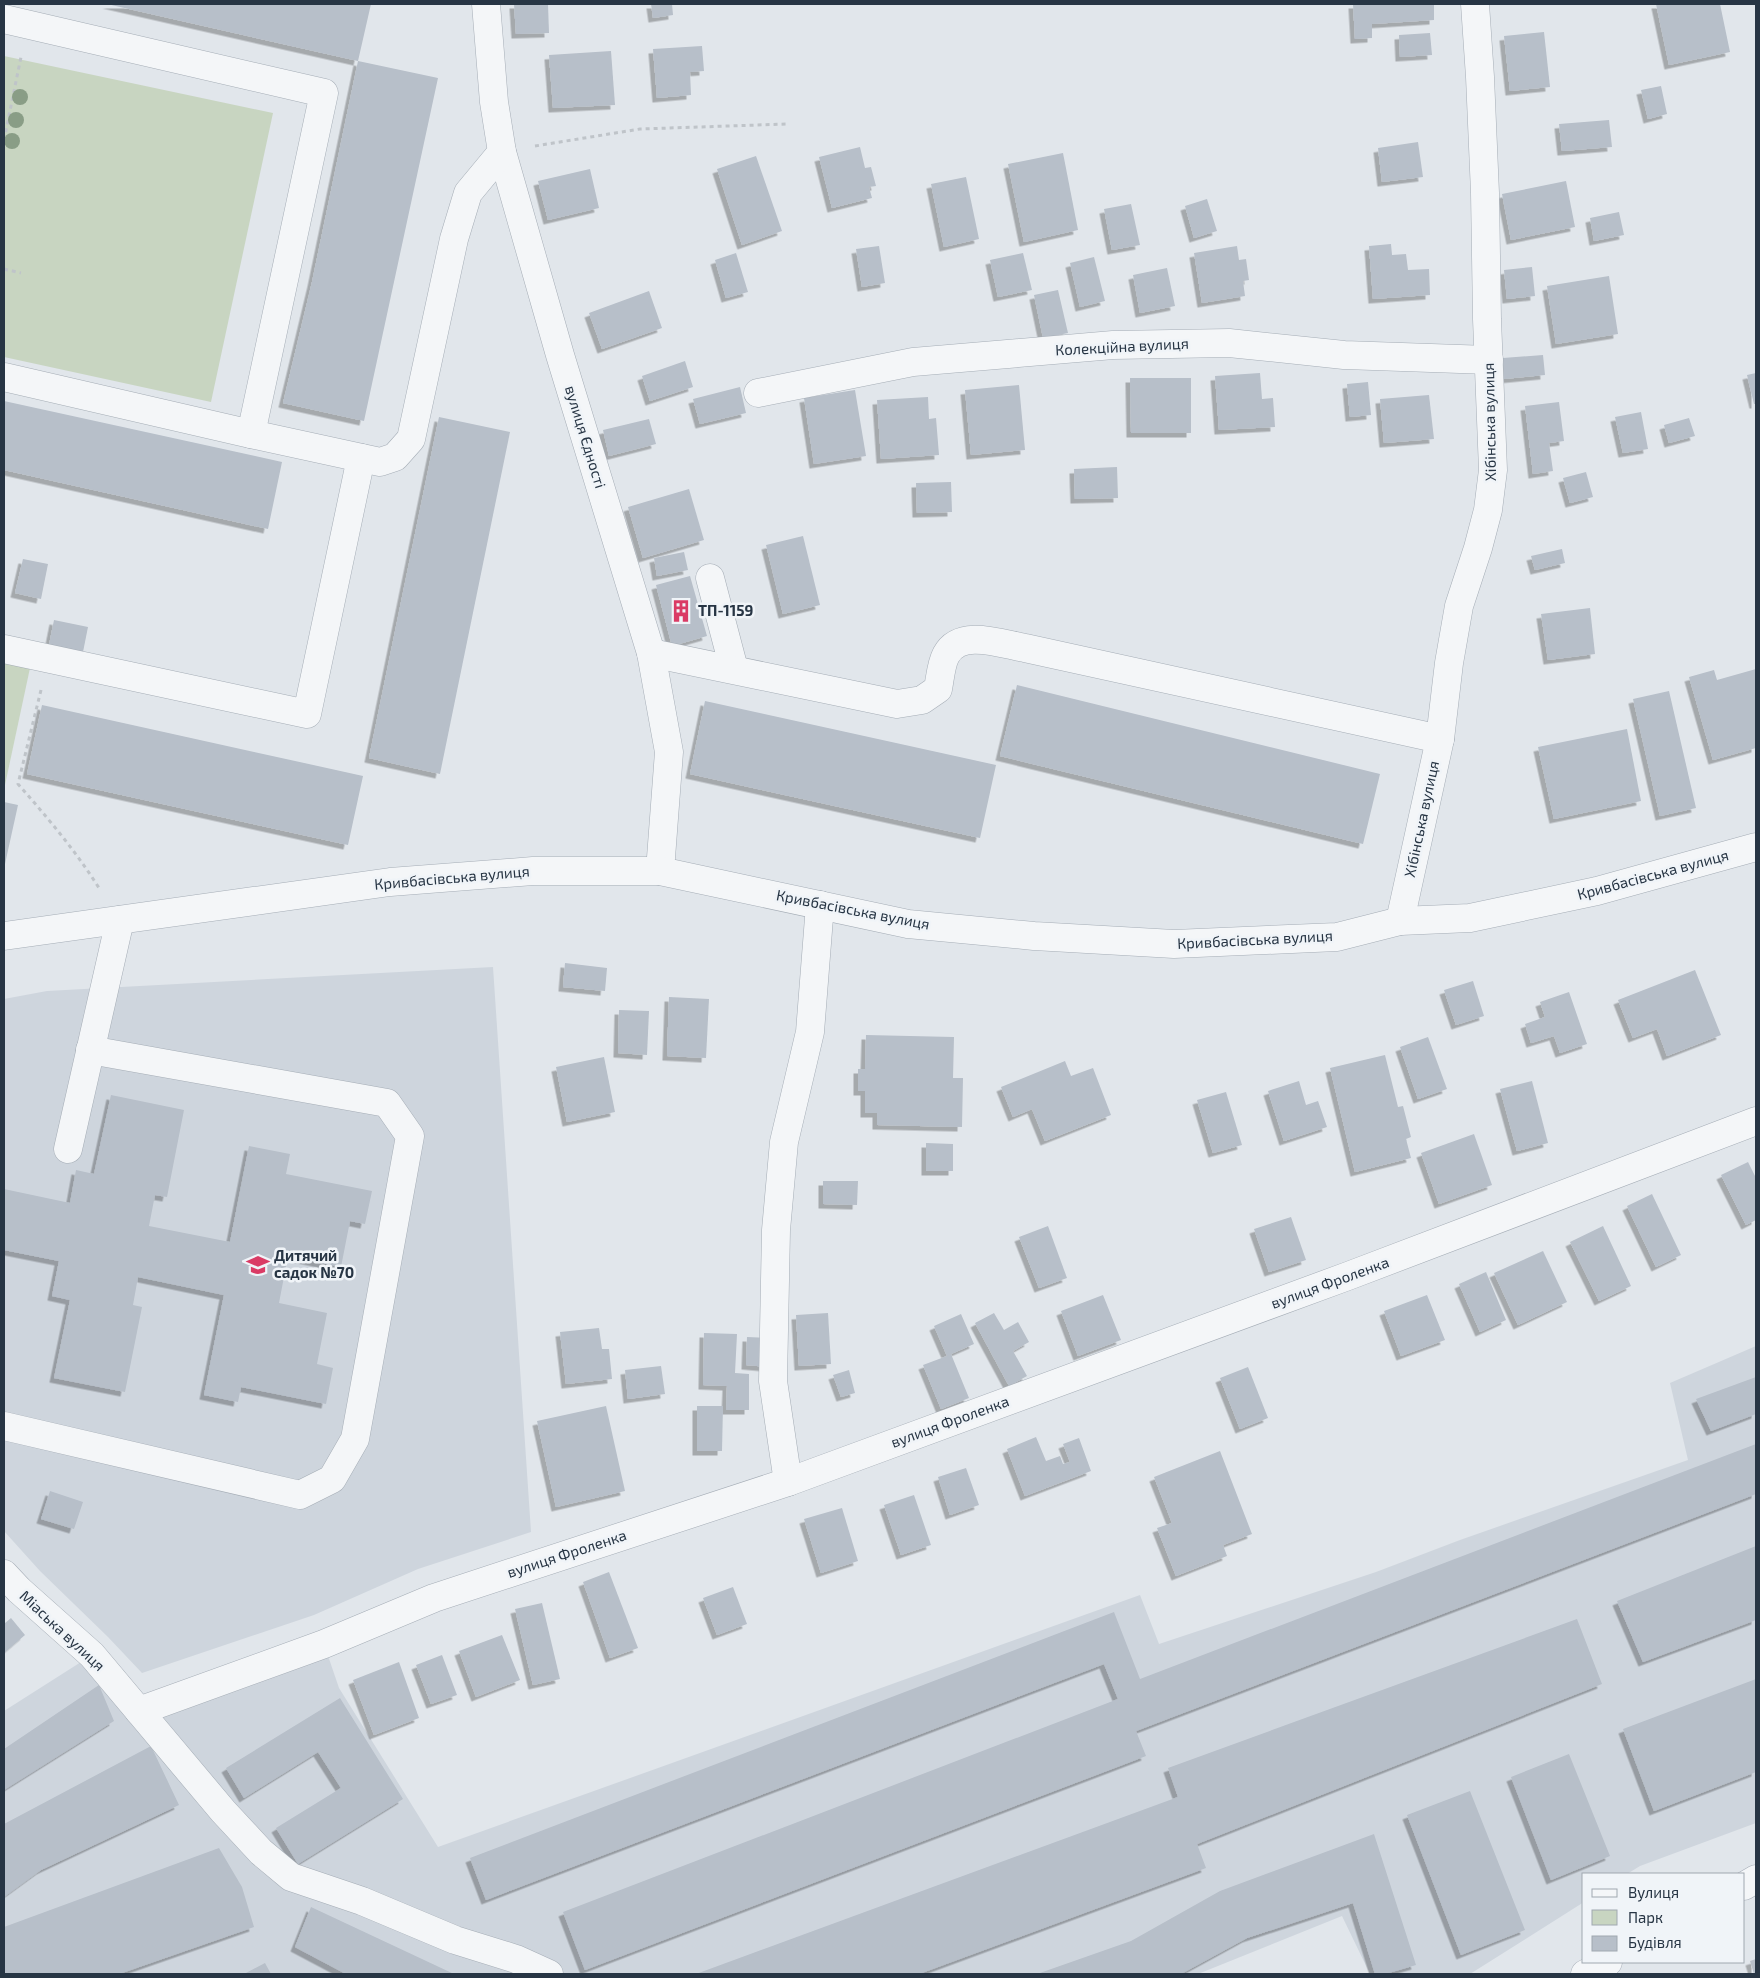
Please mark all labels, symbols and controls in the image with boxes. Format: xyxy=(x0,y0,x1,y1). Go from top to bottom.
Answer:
street label: Колекційна вулиця xyxy=(1055,334,1189,359)
street label: Хібінська вулиця xyxy=(1479,362,1500,482)
street label: вулиця Єдності xyxy=(561,383,610,491)
building icon: ТП-1159 xyxy=(668,598,694,624)
place label: ТП-1159 xyxy=(698,601,753,619)
street label: Хібінська вулиця xyxy=(1400,759,1443,879)
street label: Кривбасівська вулиця xyxy=(1575,845,1731,904)
street label: Кривбасівська вулиця xyxy=(373,861,530,894)
street label: Кривбасівська вулиця xyxy=(775,885,931,934)
street label: Кривбасівська вулиця xyxy=(1177,926,1333,953)
place label: Дитячий садок №70 xyxy=(274,1246,354,1281)
school or university icon: Дитячий садок №70 xyxy=(245,1252,271,1278)
street label: вулиця Фроленка xyxy=(1268,1252,1392,1313)
street label: вулиця Фроленка xyxy=(888,1391,1012,1452)
street label: вулиця Фроленка xyxy=(505,1525,629,1582)
street label: Міаська вулиця xyxy=(16,1586,109,1675)
legend xyxy=(1582,1873,1745,1963)
text: Вулиця xyxy=(1628,1883,1679,1902)
text: Парк xyxy=(1628,1908,1663,1926)
text: Будівля xyxy=(1628,1933,1682,1952)

